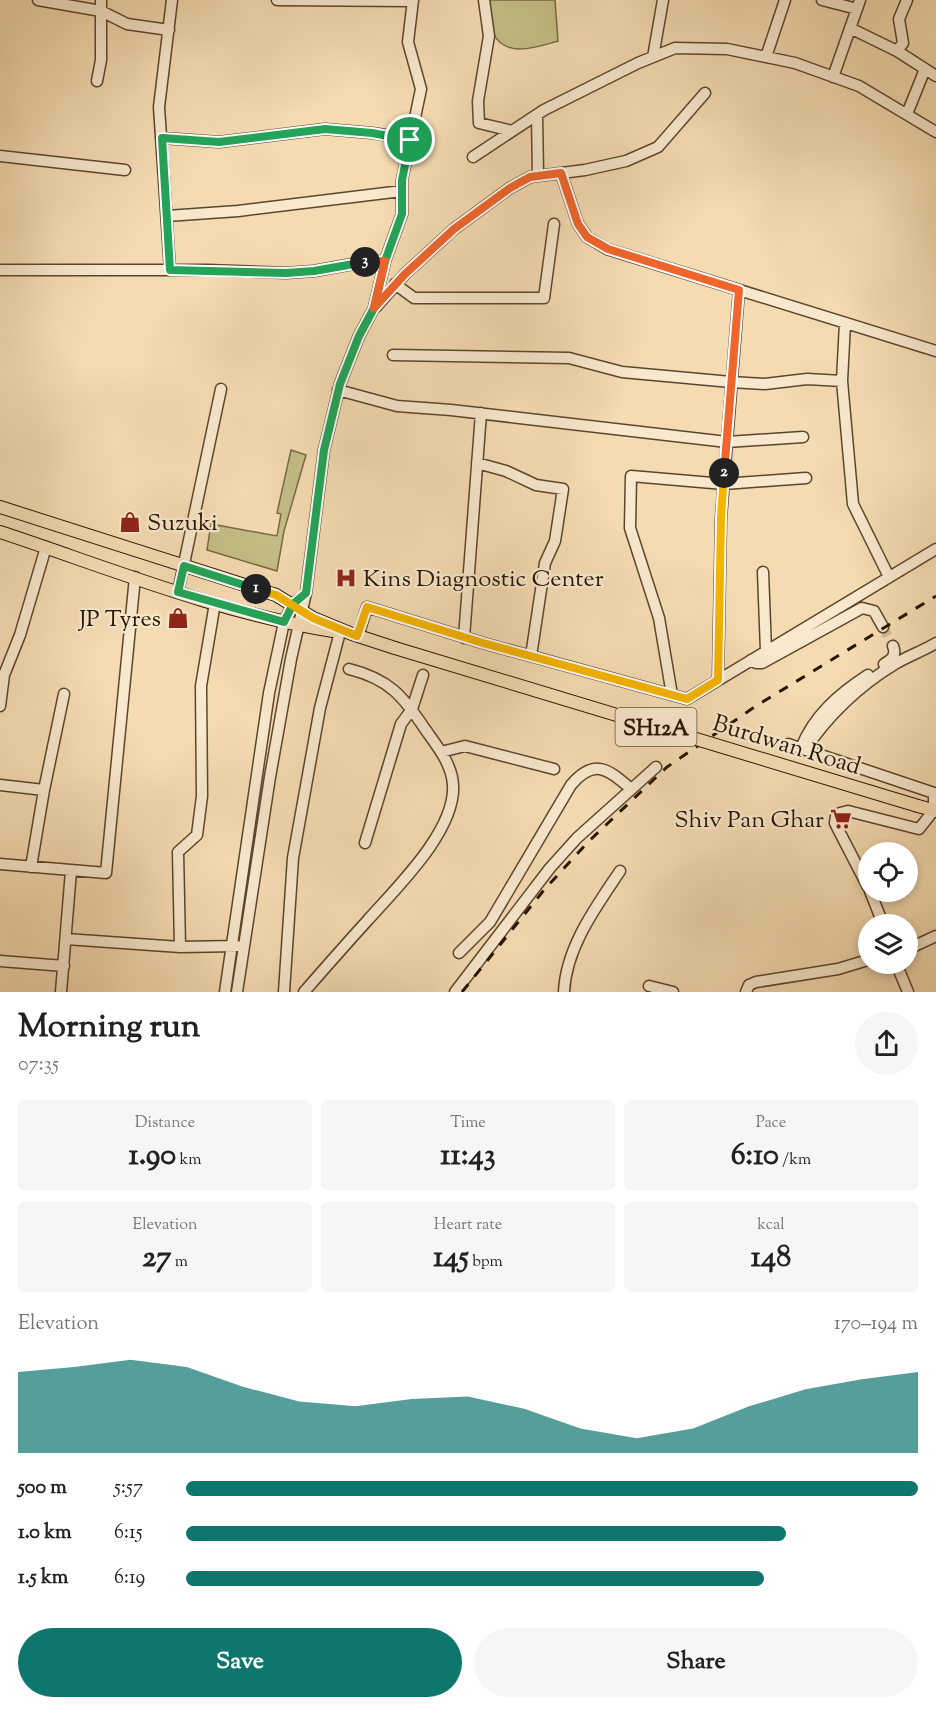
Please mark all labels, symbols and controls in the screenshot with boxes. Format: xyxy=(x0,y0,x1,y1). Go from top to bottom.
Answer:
pin xyxy=(384,114,435,165)
icon: arrive xyxy=(393,123,426,156)
pin: 3 xyxy=(350,247,380,277)
text: 3 xyxy=(362,250,368,273)
pin: 2 xyxy=(709,458,739,488)
text: 2 xyxy=(720,461,728,484)
place label: Suzuki xyxy=(147,507,218,541)
shop icon: Suzuki xyxy=(118,510,142,534)
place label: Kins Diagnostic Center xyxy=(363,563,604,597)
hospital icon: Kins Diagnostic Center xyxy=(334,566,358,590)
pin: 1 xyxy=(241,574,271,604)
text: 1 xyxy=(253,577,259,600)
place label: JP Tyres xyxy=(77,603,161,637)
shop icon: JP Tyres xyxy=(166,606,190,630)
street label: Burdwan Road xyxy=(708,707,865,785)
road number: SH12A xyxy=(616,708,696,746)
place label: Shiv Pan Ghar xyxy=(674,804,824,838)
supermarket icon: Shiv Pan Ghar xyxy=(829,807,853,831)
map controls xyxy=(858,842,918,974)
button: locate xyxy=(858,842,918,902)
button: layers xyxy=(858,914,918,974)
text: Morning run xyxy=(18,1004,200,1052)
button: share xyxy=(855,1012,918,1075)
text: 07:35 xyxy=(18,1051,59,1080)
text: Distance xyxy=(135,1112,195,1135)
text: Time xyxy=(450,1112,486,1135)
text: Pace xyxy=(756,1112,786,1135)
text: 1.90 xyxy=(129,1135,176,1178)
text: 11:43 xyxy=(440,1135,496,1178)
text: 6:10 xyxy=(731,1135,779,1178)
text: km xyxy=(176,1149,202,1172)
text: /km xyxy=(779,1149,811,1172)
text: Elevation xyxy=(133,1214,197,1237)
text: Heart rate xyxy=(434,1214,502,1237)
text: kcal xyxy=(757,1214,785,1237)
text: 27 xyxy=(142,1237,171,1280)
text: 145 xyxy=(433,1237,469,1280)
text: 148 xyxy=(751,1237,791,1280)
text: m xyxy=(171,1251,188,1274)
text: bpm xyxy=(469,1251,503,1274)
text: Elevation xyxy=(18,1310,99,1339)
text: 170–194 m xyxy=(834,1310,918,1339)
text: 500 m xyxy=(18,1474,67,1503)
text: 5:57 xyxy=(114,1474,143,1503)
text: 1.0 km xyxy=(18,1519,72,1548)
text: 6:15 xyxy=(114,1519,143,1548)
text: 1.5 km xyxy=(18,1564,68,1593)
text: 6:19 xyxy=(114,1564,145,1593)
button: Save xyxy=(18,1628,462,1697)
button: Share xyxy=(474,1628,918,1697)

